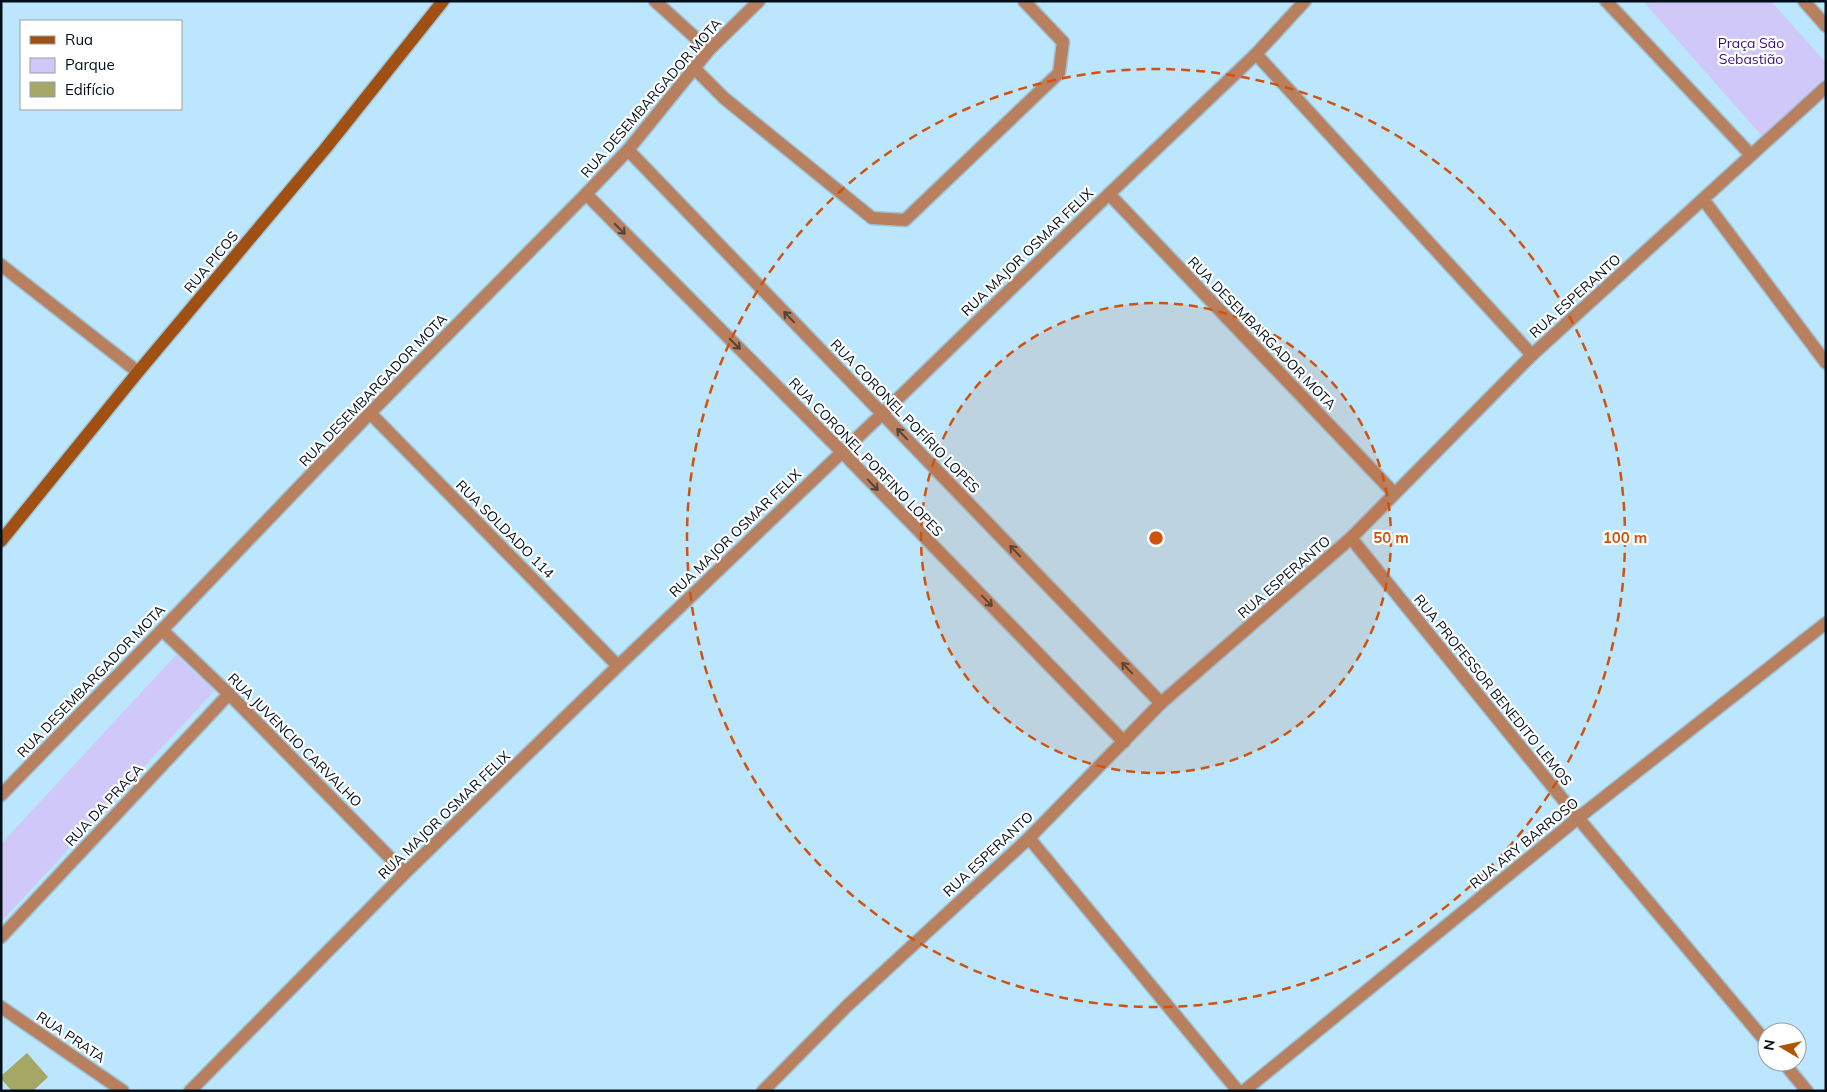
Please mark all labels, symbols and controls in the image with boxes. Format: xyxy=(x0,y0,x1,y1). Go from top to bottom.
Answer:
street label: RUA DESEMBARGADOR MOTA xyxy=(577,14,726,182)
legend xyxy=(20,20,182,110)
text: Rua xyxy=(65,30,93,49)
park label: Praça São Sebastião xyxy=(1718,34,1784,68)
text: Parque xyxy=(65,55,115,74)
text: Edifício xyxy=(65,80,115,99)
street label: RUA MAJOR OSMAR FELIX xyxy=(957,184,1097,320)
one-way arrow xyxy=(614,223,627,235)
street label: RUA PICOS xyxy=(180,227,242,297)
street label: RUA ESPERANTO xyxy=(1526,250,1624,342)
street label: RUA DESEMBARGADOR MOTA xyxy=(1184,253,1340,414)
street label: RUA DESEMBARGADOR MOTA xyxy=(295,309,451,470)
one-way arrow xyxy=(783,311,795,324)
street label: RUA CORONEL POFÍRIO LOPES xyxy=(827,335,984,497)
one-way arrow xyxy=(729,338,741,351)
street label: RUA CORONEL PORFINO LOPES xyxy=(785,374,947,540)
one-way arrow xyxy=(896,428,908,441)
street label: RUA MAJOR OSMAR FELIX xyxy=(665,465,805,601)
street label: RUA SOLDADO 114 xyxy=(452,476,558,582)
one-way arrow xyxy=(867,479,880,491)
text: 50 m xyxy=(1373,528,1409,547)
text: 100 m xyxy=(1603,528,1647,547)
centre of rings xyxy=(1147,529,1165,547)
street label: RUA ESPERANTO xyxy=(1234,532,1334,622)
one-way arrow xyxy=(1009,545,1021,558)
street label: RUA PROFESSOR BENEDITO LEMOS xyxy=(1410,591,1576,790)
one-way arrow xyxy=(981,595,993,608)
street label: RUA DESEMBARGADOR MOTA xyxy=(13,600,169,761)
one-way arrow xyxy=(1122,663,1134,675)
street label: RUA JUVENCIO CARVALHO xyxy=(224,669,366,811)
street label: RUA MAJOR OSMAR FELIX xyxy=(374,747,514,883)
street label: RUA DA PRAÇA xyxy=(61,759,147,850)
street label: RUA ARY BARROSO xyxy=(1466,793,1582,893)
street label: RUA ESPERANTO xyxy=(939,808,1037,900)
street label: RUA PRATA xyxy=(33,1007,109,1067)
north arrow xyxy=(1757,1022,1807,1072)
text: N xyxy=(1759,1038,1779,1052)

